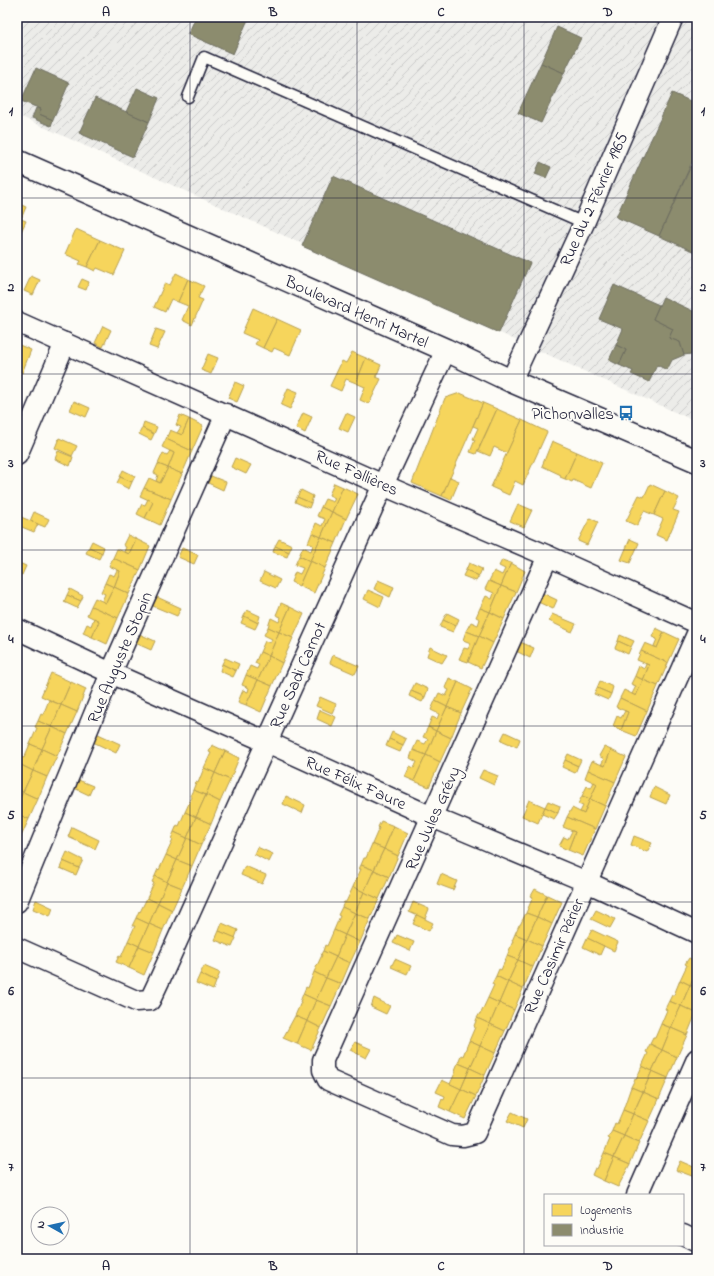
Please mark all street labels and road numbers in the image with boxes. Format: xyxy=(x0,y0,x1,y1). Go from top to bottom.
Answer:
street label: Rue du 2 Février 1965 xyxy=(554,129,635,270)
street label: Boulevard Henri Martel xyxy=(280,269,432,355)
street label: Rue Fallières xyxy=(311,444,402,503)
street label: Rue Auguste Stopin xyxy=(81,588,161,728)
street label: Rue Sadi Carnot xyxy=(264,618,333,733)
street label: Rue Félix Faure xyxy=(301,750,410,817)
street label: Rue Jules Grévy xyxy=(399,762,468,875)
street label: Rue Casimir Périer xyxy=(518,894,591,1019)

